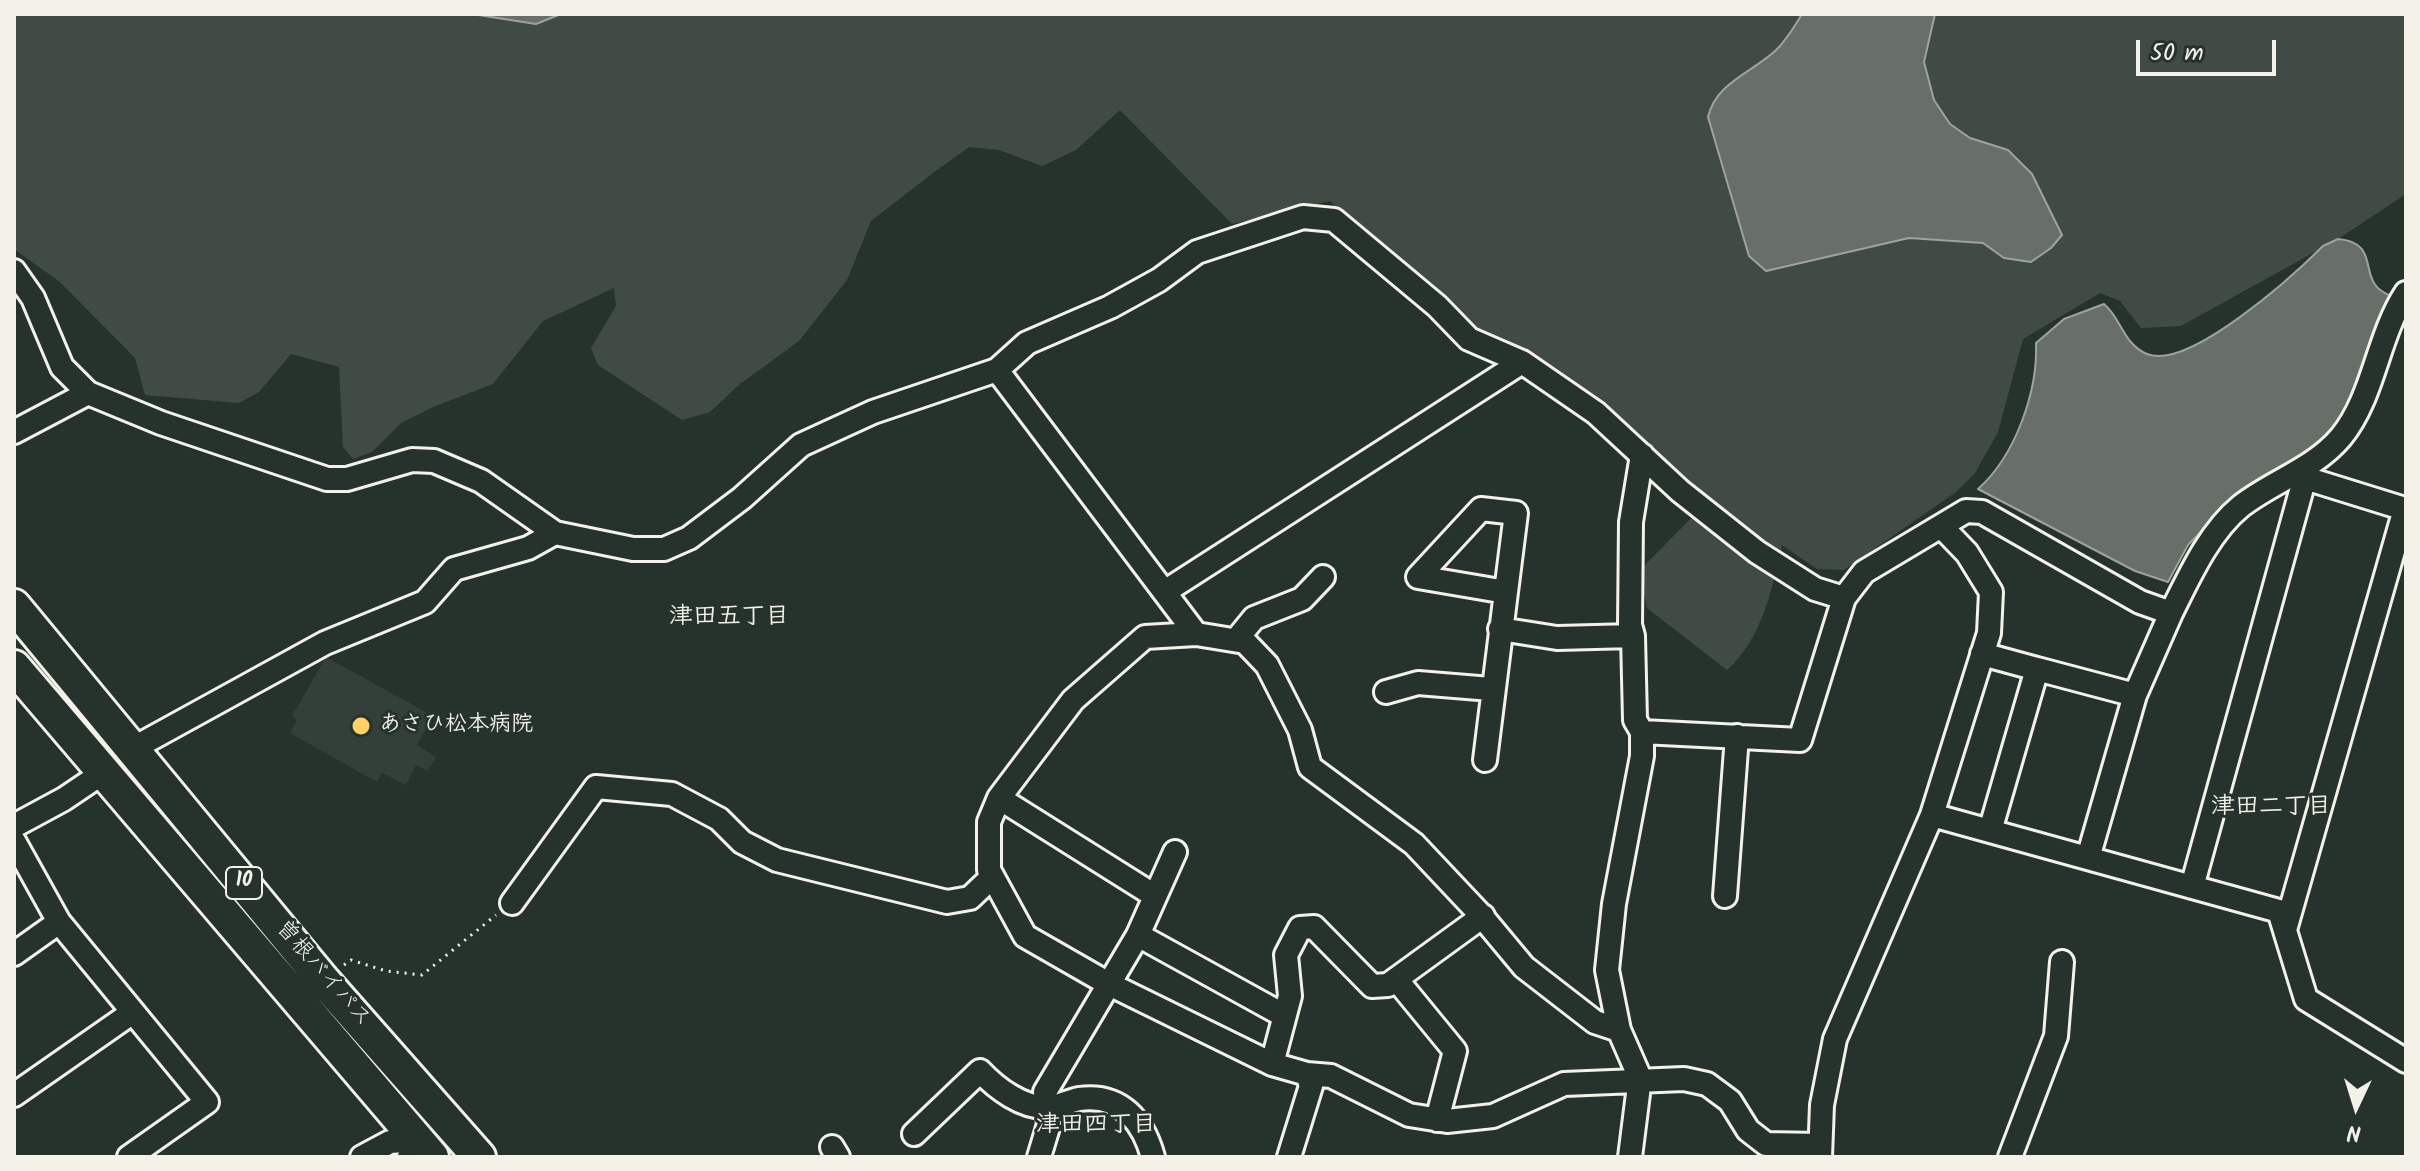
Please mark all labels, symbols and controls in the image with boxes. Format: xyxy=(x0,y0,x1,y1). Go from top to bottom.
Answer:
scale bar xyxy=(2140,24,2280,74)
text: 50 m xyxy=(2150,34,2204,73)
district label: 津田五丁目 xyxy=(669,605,789,633)
place label: あさひ松本病院 xyxy=(379,713,533,739)
marker: あさひ松本病院 xyxy=(350,715,372,737)
district label: 津田二丁目 xyxy=(2211,795,2331,823)
road number: 10 xyxy=(226,867,262,899)
street label: 曽根バイパス xyxy=(269,917,375,1033)
north arrow xyxy=(2316,1067,2396,1147)
district label: 津田四丁目 xyxy=(1036,1113,1156,1141)
text: N xyxy=(2346,1113,2362,1149)

